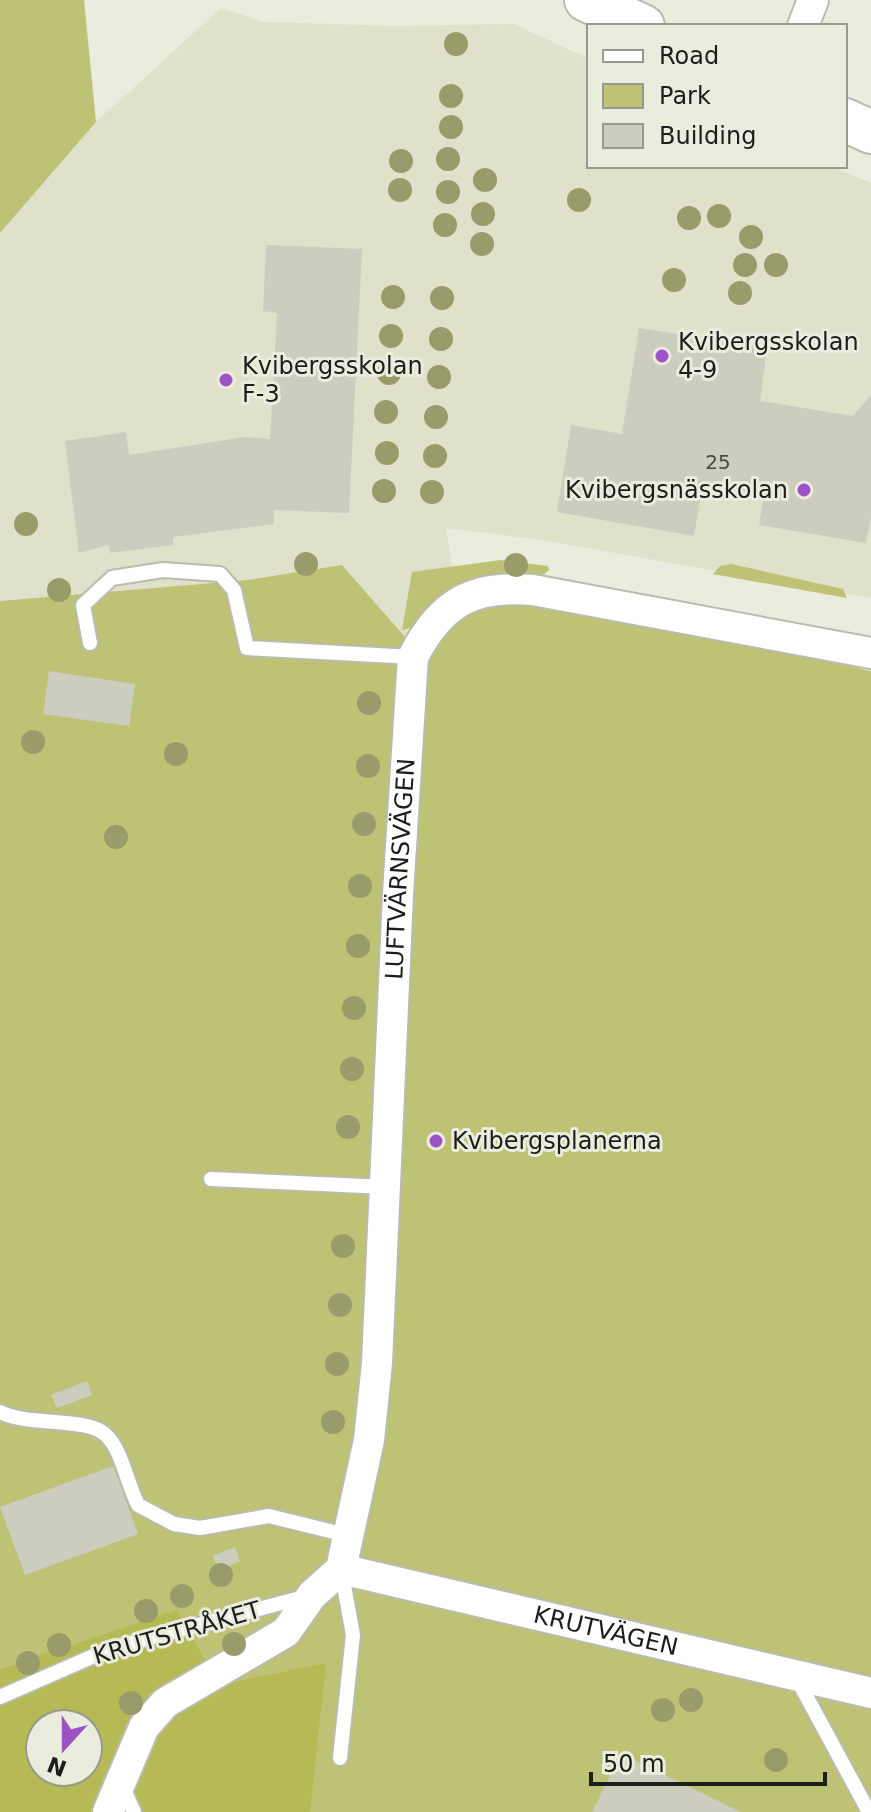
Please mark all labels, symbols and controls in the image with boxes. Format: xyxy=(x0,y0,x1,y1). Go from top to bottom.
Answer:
legend xyxy=(587,24,847,168)
text: Road xyxy=(659,42,719,70)
text: Park xyxy=(659,82,711,110)
text: Building xyxy=(659,122,756,150)
place label: Kvibergsskolan 4-9 xyxy=(678,328,859,384)
marker: Kvibergsskolan 4-9 xyxy=(653,347,671,365)
place label: Kvibergsskolan F-3 xyxy=(242,352,423,408)
marker: Kvibergsskolan F-3 xyxy=(217,371,235,389)
house number: 25 xyxy=(705,450,731,474)
place label: Kvibergsnässkolan xyxy=(565,476,788,504)
marker: Kvibergsnässkolan xyxy=(795,481,813,499)
street label: LUFTVÄRNSVÄGEN xyxy=(380,757,421,980)
place label: Kvibergsplanerna xyxy=(452,1127,662,1155)
marker: Kvibergsplanerna xyxy=(427,1132,445,1150)
street label: KRUTSTRÅKET xyxy=(90,1595,264,1670)
street label: KRUTVÄGEN xyxy=(531,1601,681,1661)
north arrow xyxy=(24,1708,104,1788)
scale bar xyxy=(591,1736,825,1786)
text: 50 m xyxy=(603,1750,665,1778)
text: N xyxy=(44,1751,70,1781)

